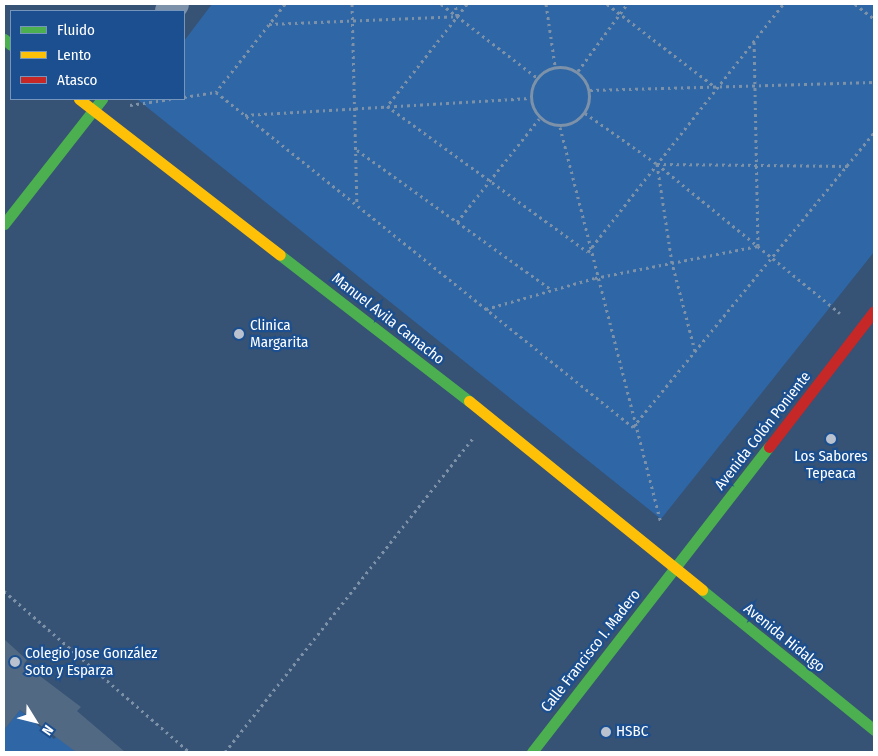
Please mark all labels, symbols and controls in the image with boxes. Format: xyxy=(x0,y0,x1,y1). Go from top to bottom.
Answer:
legend xyxy=(10,10,185,100)
text: Fluido xyxy=(57,21,95,39)
text: Lento xyxy=(57,46,91,64)
text: Atasco xyxy=(57,71,97,89)
street label: Manuel Avila Camacho xyxy=(328,270,448,368)
place label: Clinica Margarita xyxy=(250,316,308,351)
marker: Clinica Margarita xyxy=(232,327,246,341)
street label: Avenida Colón Poniente xyxy=(711,368,815,494)
marker: Los Sabores Tepeaca xyxy=(825,433,837,445)
place label: Los Sabores Tepeaca xyxy=(794,447,868,482)
street label: Calle Francisco I. Madero xyxy=(538,586,644,716)
street label: Avenida Hidalgo xyxy=(740,600,828,676)
place label: Colegio Jose González Soto y Esparza xyxy=(25,644,158,679)
marker: Colegio Jose González Soto y Esparza xyxy=(9,656,21,668)
north arrow xyxy=(10,696,60,746)
text: N xyxy=(38,722,57,738)
place label: HSBC xyxy=(616,723,648,741)
marker: HSBC xyxy=(600,726,612,738)

